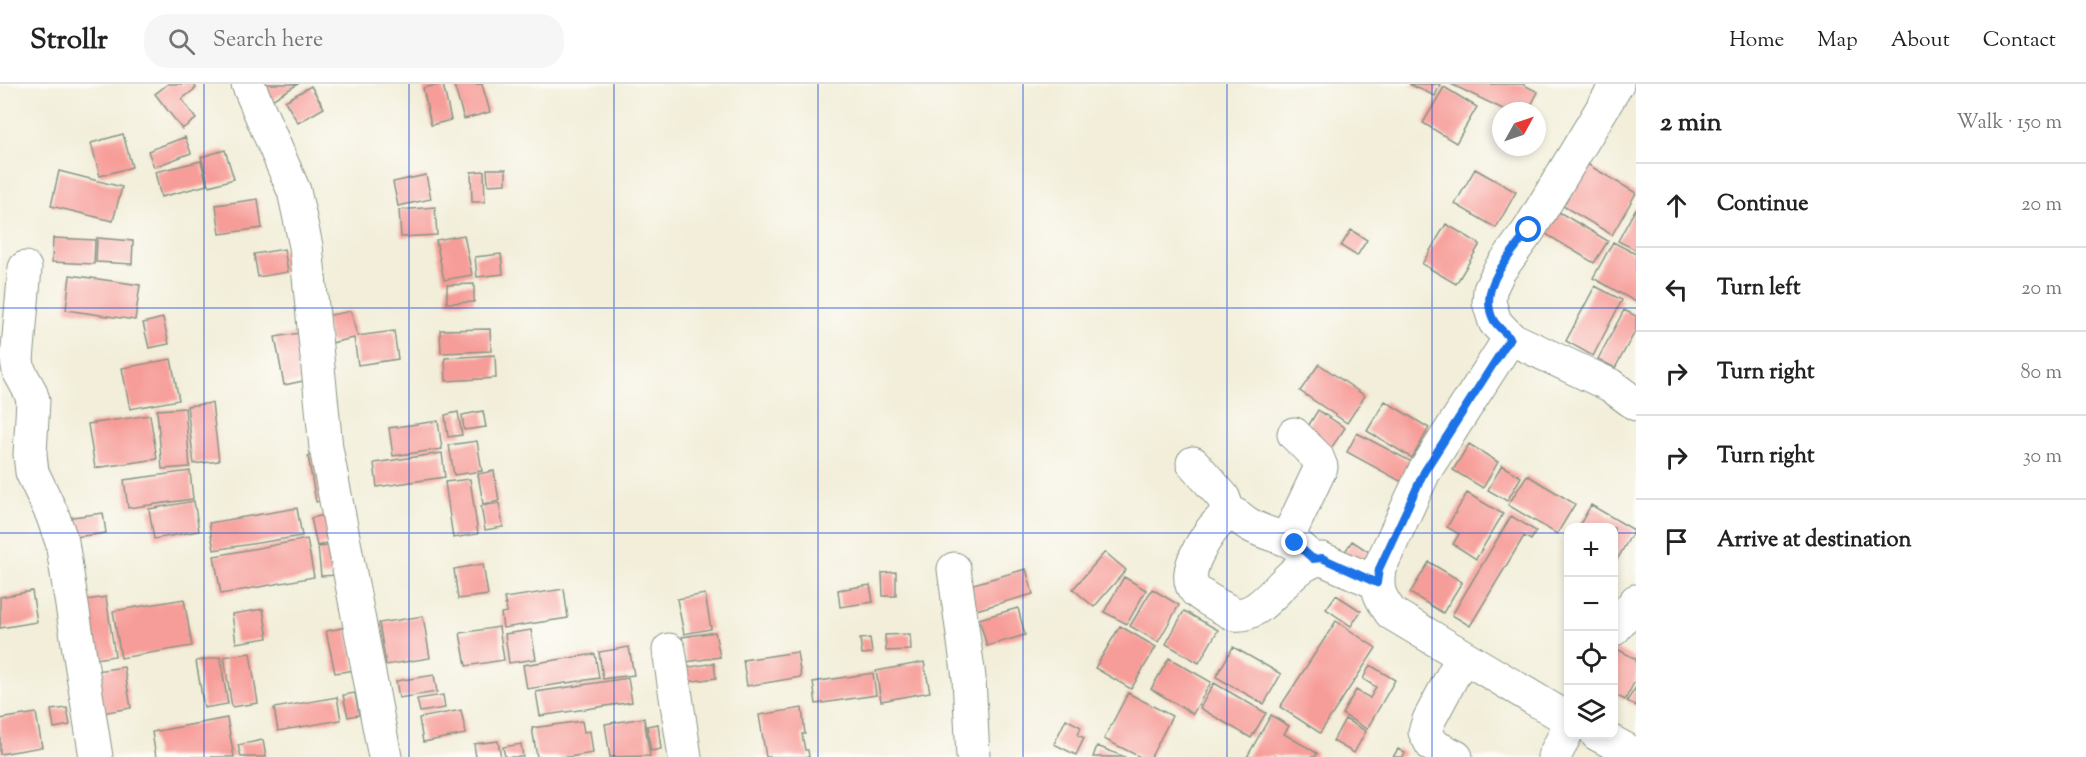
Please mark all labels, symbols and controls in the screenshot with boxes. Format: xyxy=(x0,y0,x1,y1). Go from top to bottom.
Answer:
search box xyxy=(144,14,564,68)
text: Strollr xyxy=(30,21,108,61)
icon: search xyxy=(165,25,198,58)
text: Search here xyxy=(213,25,323,57)
text: Home xyxy=(1729,26,1784,56)
text: Map xyxy=(1817,26,1858,56)
text: About xyxy=(1891,26,1950,56)
text: Contact xyxy=(1983,26,2056,56)
north arrow xyxy=(1492,102,1546,156)
text: 2 min xyxy=(1660,105,1722,142)
text: Walk · 150 m xyxy=(1956,109,2062,138)
icon: ahead xyxy=(1660,189,1693,222)
text: Continue xyxy=(1717,189,1808,221)
text: 20 m xyxy=(2021,191,2062,220)
route start xyxy=(1515,216,1541,242)
icon: left xyxy=(1660,273,1693,306)
text: Turn left xyxy=(1717,273,1800,305)
text: 20 m xyxy=(2021,275,2062,304)
icon: right xyxy=(1660,357,1693,390)
text: Turn right xyxy=(1717,357,1814,389)
text: 80 m xyxy=(2021,359,2062,388)
icon: right xyxy=(1660,441,1693,474)
text: Turn right xyxy=(1717,441,1814,473)
text: 30 m xyxy=(2023,443,2062,472)
map controls xyxy=(1564,523,1618,739)
button: + xyxy=(1564,523,1618,577)
icon: arrive xyxy=(1660,525,1693,558)
text: Arrive at destination xyxy=(1717,525,1912,557)
route end xyxy=(1281,529,1307,555)
button: − xyxy=(1564,577,1618,631)
button: locate xyxy=(1564,631,1618,685)
button: layers xyxy=(1564,685,1618,739)

